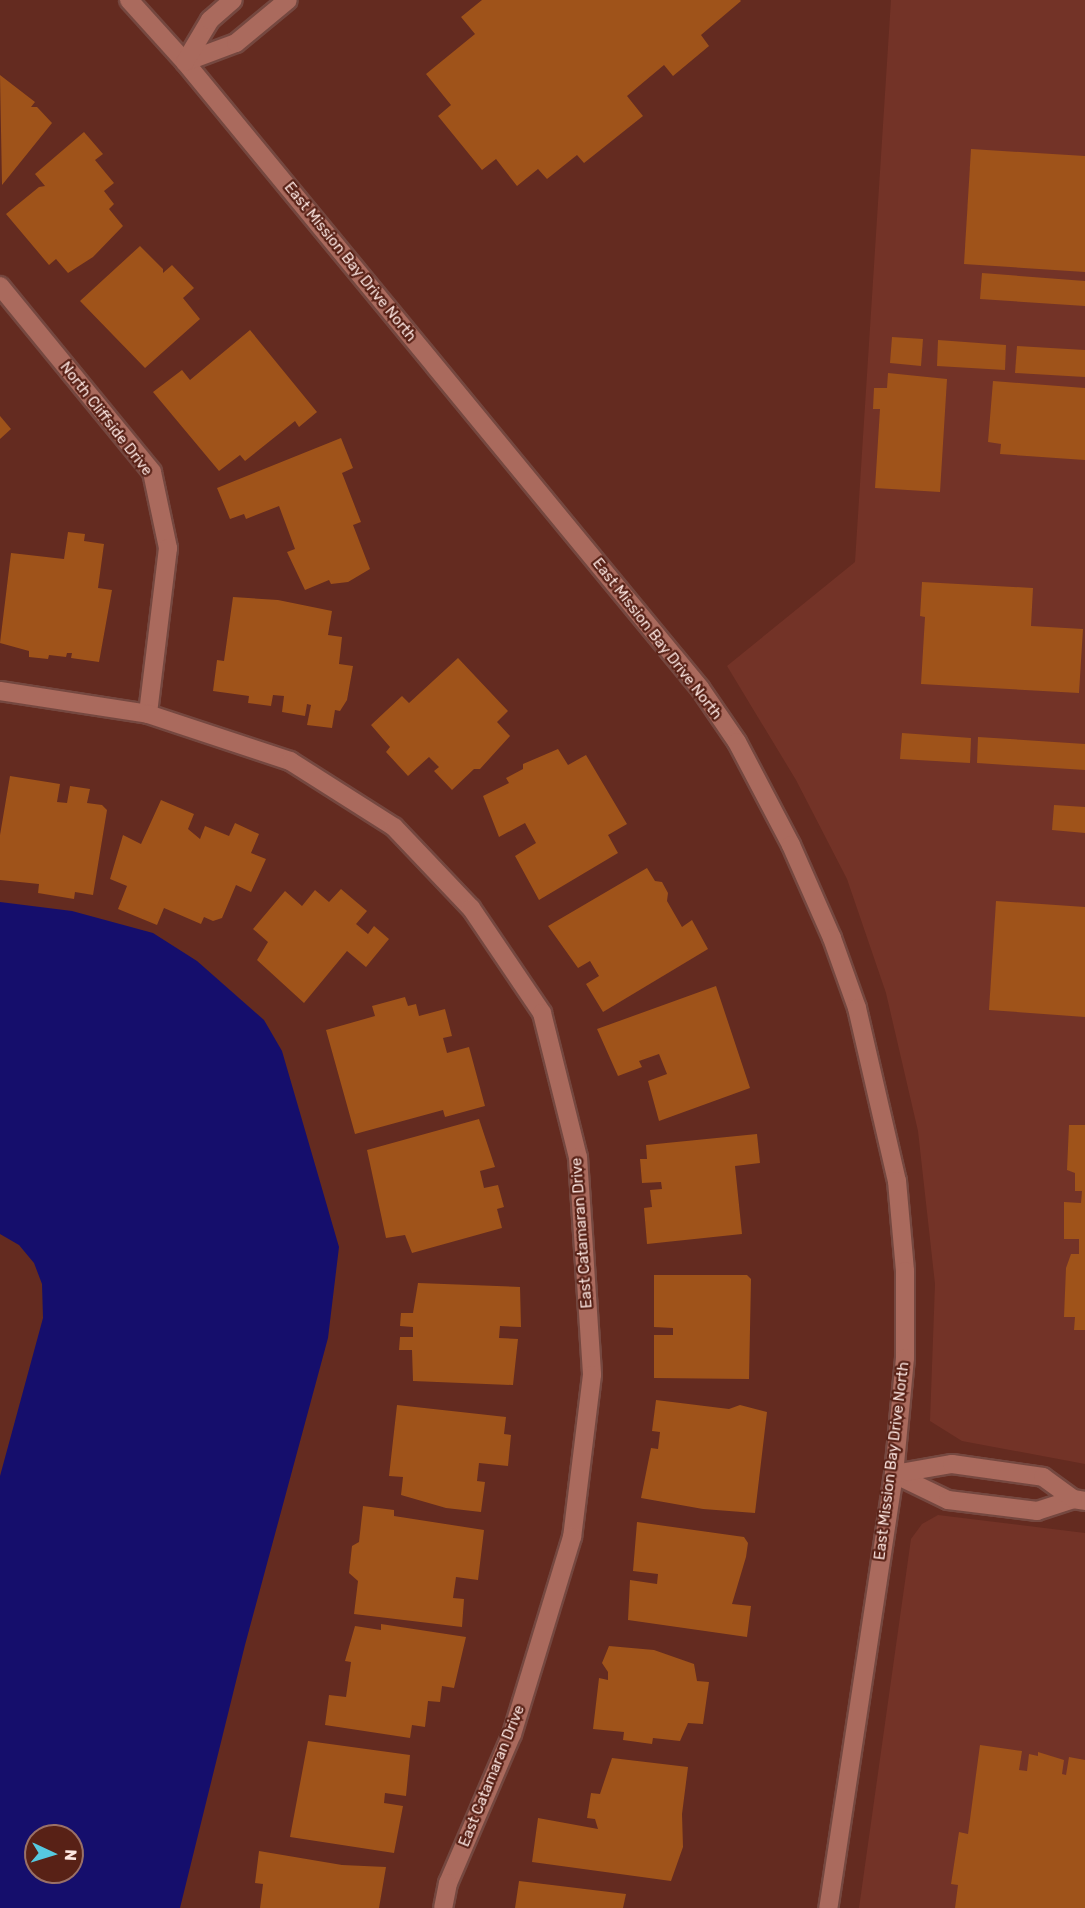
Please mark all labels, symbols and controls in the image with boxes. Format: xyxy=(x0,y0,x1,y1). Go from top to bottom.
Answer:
street label: East Mission Bay Drive North xyxy=(280,179,420,345)
street label: North Cliffside Drive xyxy=(56,359,156,479)
street label: East Mission Bay Drive North xyxy=(588,555,726,723)
street label: East Catamaran Drive xyxy=(568,1157,596,1309)
street label: East Mission Bay Drive North xyxy=(871,1361,913,1561)
street label: East Catamaran Drive xyxy=(455,1703,529,1849)
north arrow xyxy=(24,1824,84,1884)
text: N xyxy=(61,1849,80,1862)

